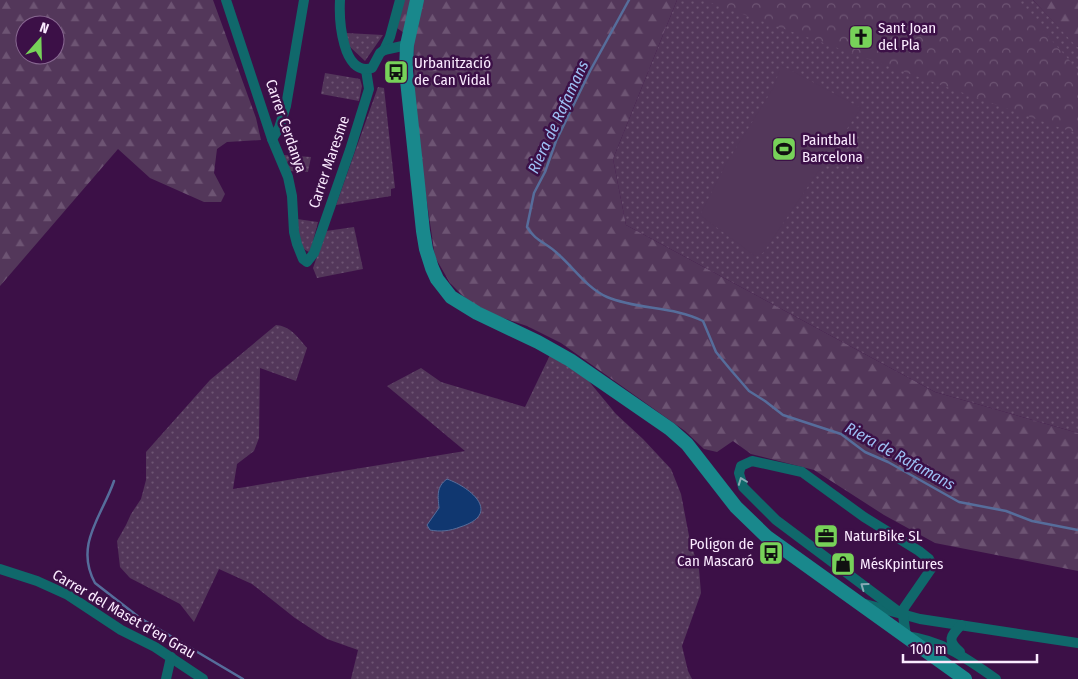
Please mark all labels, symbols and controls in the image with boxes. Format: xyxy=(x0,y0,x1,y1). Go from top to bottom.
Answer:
north arrow xyxy=(15,15,65,65)
text: N xyxy=(37,19,51,38)
place label: Sant Joan del Pla xyxy=(878,19,936,54)
church icon: Sant Joan del Pla xyxy=(848,24,874,50)
place label: Urbanització de Can Vidal xyxy=(414,54,491,89)
water label: Riera de Rafamans xyxy=(524,57,593,176)
bus stop icon: Urbanització de Can Vidal xyxy=(383,59,409,85)
street label: Carrer Cerdanya xyxy=(262,77,310,175)
street label: Carrer Maresme xyxy=(305,113,353,211)
place label: Paintball Barcelona xyxy=(802,131,863,166)
sports icon: Paintball Barcelona xyxy=(771,136,797,162)
water label: Riera de Rafamans xyxy=(842,418,958,494)
one-way arrow xyxy=(738,477,748,486)
office icon: NaturBike SL xyxy=(813,523,839,549)
place label: NaturBike SL xyxy=(844,527,923,545)
place label: Polígon de Can Mascaró xyxy=(677,535,754,570)
bus stop icon: Polígon de Can Mascaró xyxy=(758,540,784,566)
shop icon: MésKpintures xyxy=(830,551,856,577)
place label: MésKpintures xyxy=(860,555,943,573)
street label: Carrer del Maset d'en Grau xyxy=(49,566,199,662)
one-way arrow xyxy=(860,583,869,592)
scale bar xyxy=(903,632,1037,664)
text: 100 m xyxy=(910,640,947,658)

